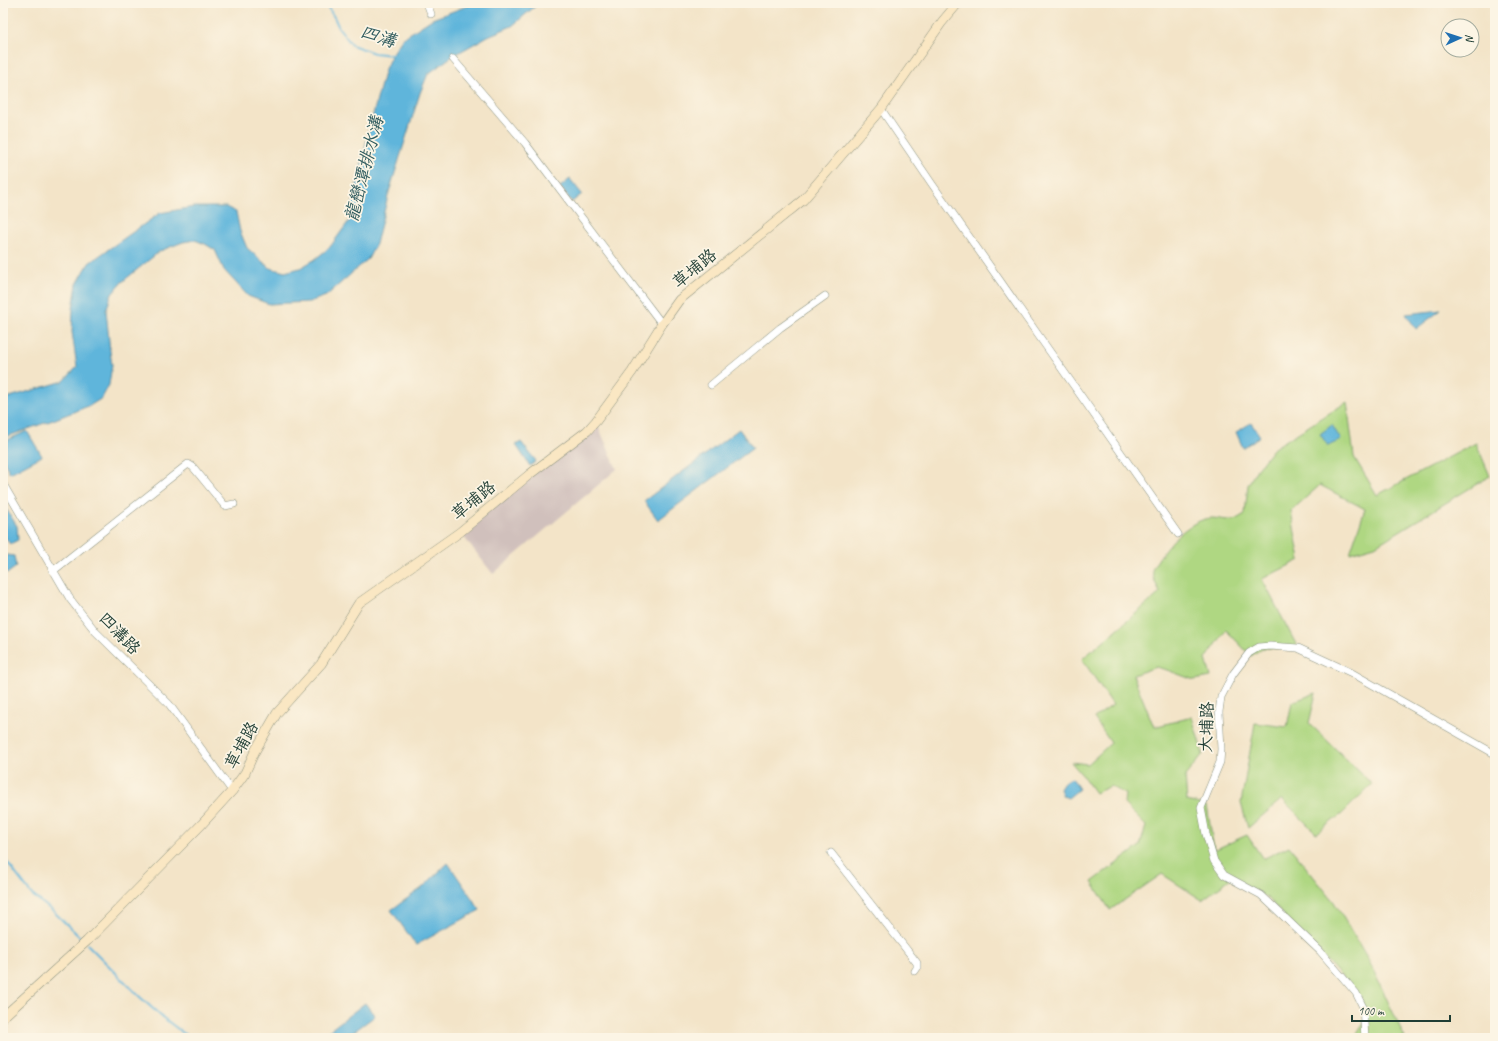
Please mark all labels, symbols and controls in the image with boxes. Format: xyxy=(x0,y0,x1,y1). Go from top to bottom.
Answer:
north arrow xyxy=(1440,18,1480,58)
water label: 四溝 xyxy=(357,20,400,53)
text: N xyxy=(1463,34,1477,43)
water label: 龍巒潭排水溝 xyxy=(340,112,388,224)
street label: 草埔路 xyxy=(668,244,721,293)
street label: 草埔路 xyxy=(447,476,500,525)
street label: 四溝路 xyxy=(94,608,145,659)
street label: 大埔路 xyxy=(1195,701,1218,753)
street label: 草埔路 xyxy=(220,718,263,773)
scale bar xyxy=(1352,997,1450,1023)
text: 100 m xyxy=(1358,1003,1385,1019)

